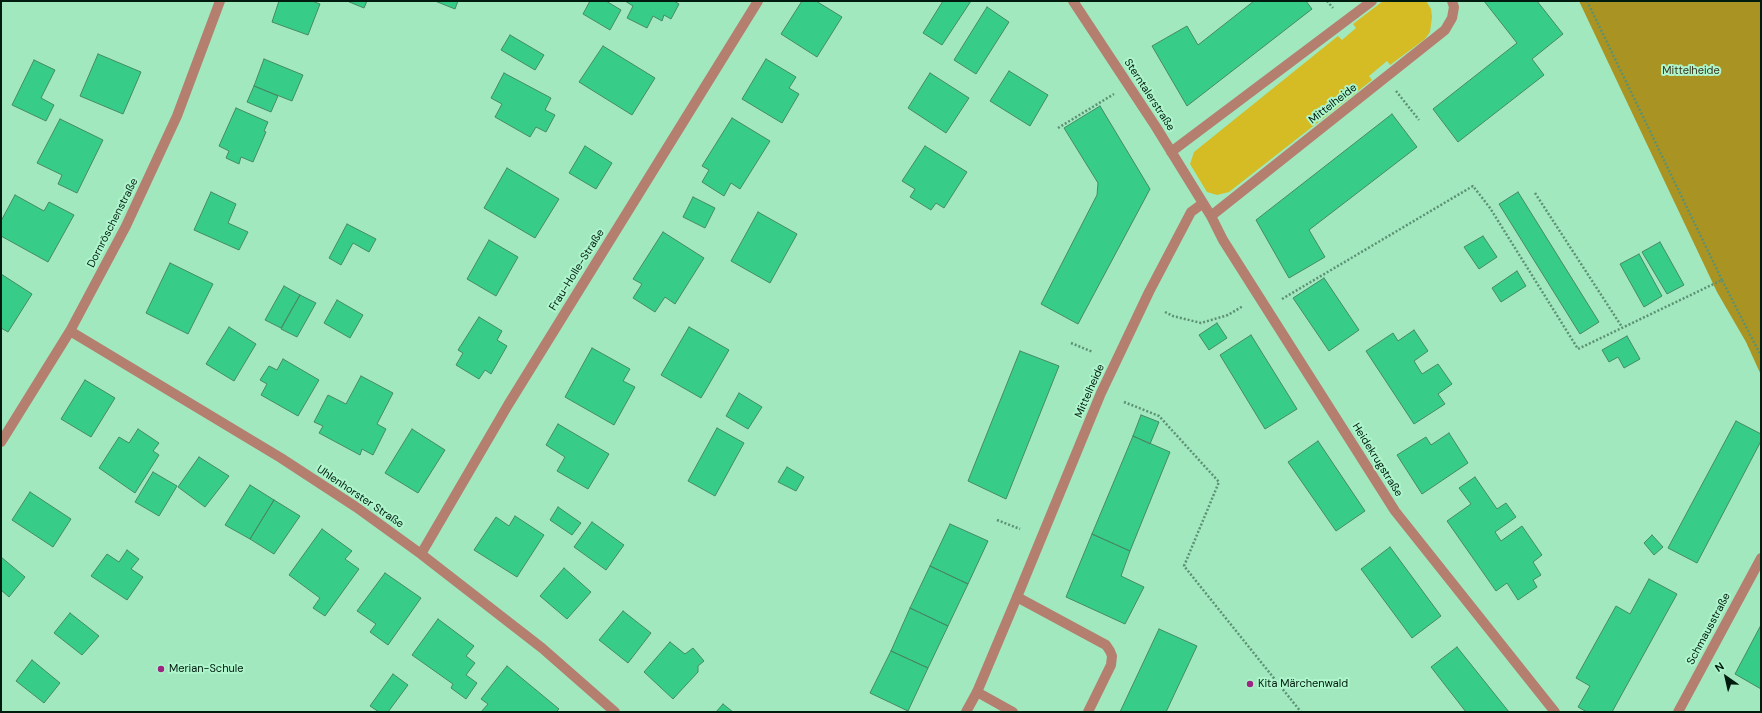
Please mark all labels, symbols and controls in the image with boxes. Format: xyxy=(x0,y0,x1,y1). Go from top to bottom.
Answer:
street label: Sterntalerstraße xyxy=(1121,56,1177,134)
park label: Mittelheide xyxy=(1662,64,1720,78)
street label: Mittelheide xyxy=(1306,81,1360,127)
street label: Dornröschenstraße xyxy=(85,176,141,270)
street label: Frau-Holle-Straße xyxy=(547,227,607,313)
street label: Mittelheide xyxy=(1072,362,1108,420)
street label: Heidekrugstraße xyxy=(1349,421,1405,499)
street label: Uhlenhorster Straße xyxy=(314,463,406,531)
street label: Schmausstraße xyxy=(1684,591,1734,667)
north arrow xyxy=(1706,657,1746,697)
text: N xyxy=(1712,659,1727,675)
place label: Merian-Schule xyxy=(169,662,243,676)
marker: Merian-Schule xyxy=(156,664,166,674)
place label: Kita Märchenwald xyxy=(1258,677,1348,691)
marker: Kita Märchenwald xyxy=(1245,679,1255,689)

